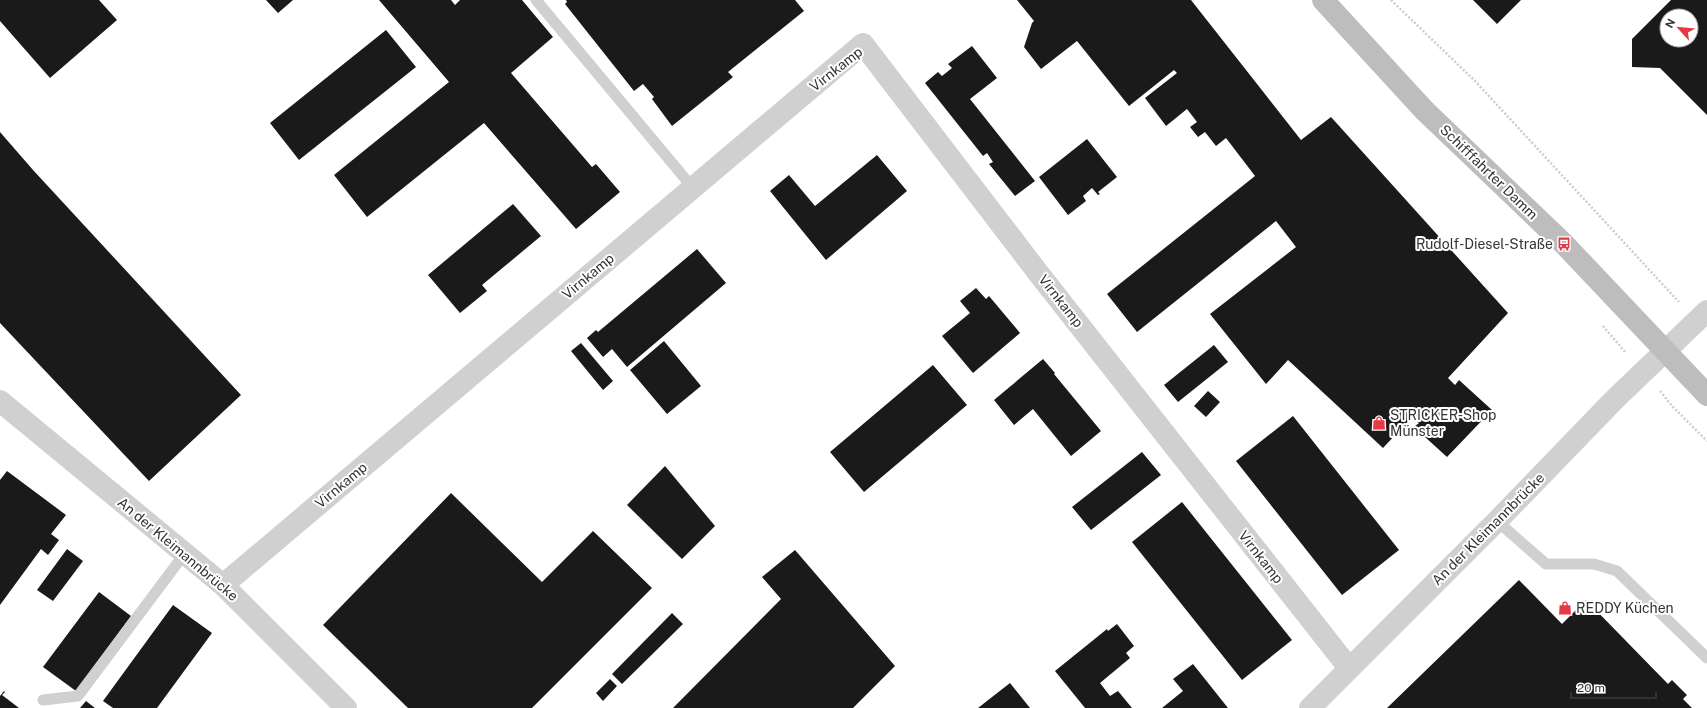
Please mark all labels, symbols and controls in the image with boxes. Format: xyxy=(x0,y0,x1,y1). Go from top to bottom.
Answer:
north arrow xyxy=(1659,8,1699,48)
text: N xyxy=(1663,17,1677,30)
street label: Virnkamp xyxy=(806,43,866,95)
street label: Schifffahrter Damm xyxy=(1437,121,1541,223)
place label: Rudolf-Diesel-Straße xyxy=(1416,236,1553,252)
bus stop icon: Rudolf-Diesel-Straße xyxy=(1556,236,1572,252)
street label: Virnkamp xyxy=(559,250,617,302)
street label: Virnkamp xyxy=(1035,271,1087,331)
place label: STRICKER-Shop Münster xyxy=(1390,407,1496,439)
shop icon: STRICKER-Shop Münster xyxy=(1371,415,1387,431)
street label: Virnkamp xyxy=(312,459,370,511)
street label: An der Kleimannbrücke xyxy=(1429,469,1548,588)
street label: An der Kleimannbrücke xyxy=(115,494,241,604)
street label: Virnkamp xyxy=(1235,527,1287,587)
shop icon: REDDY Küchen xyxy=(1557,600,1573,616)
place label: REDDY Küchen xyxy=(1576,600,1674,616)
scale bar xyxy=(1571,674,1656,700)
text: 20 m xyxy=(1577,681,1605,695)

